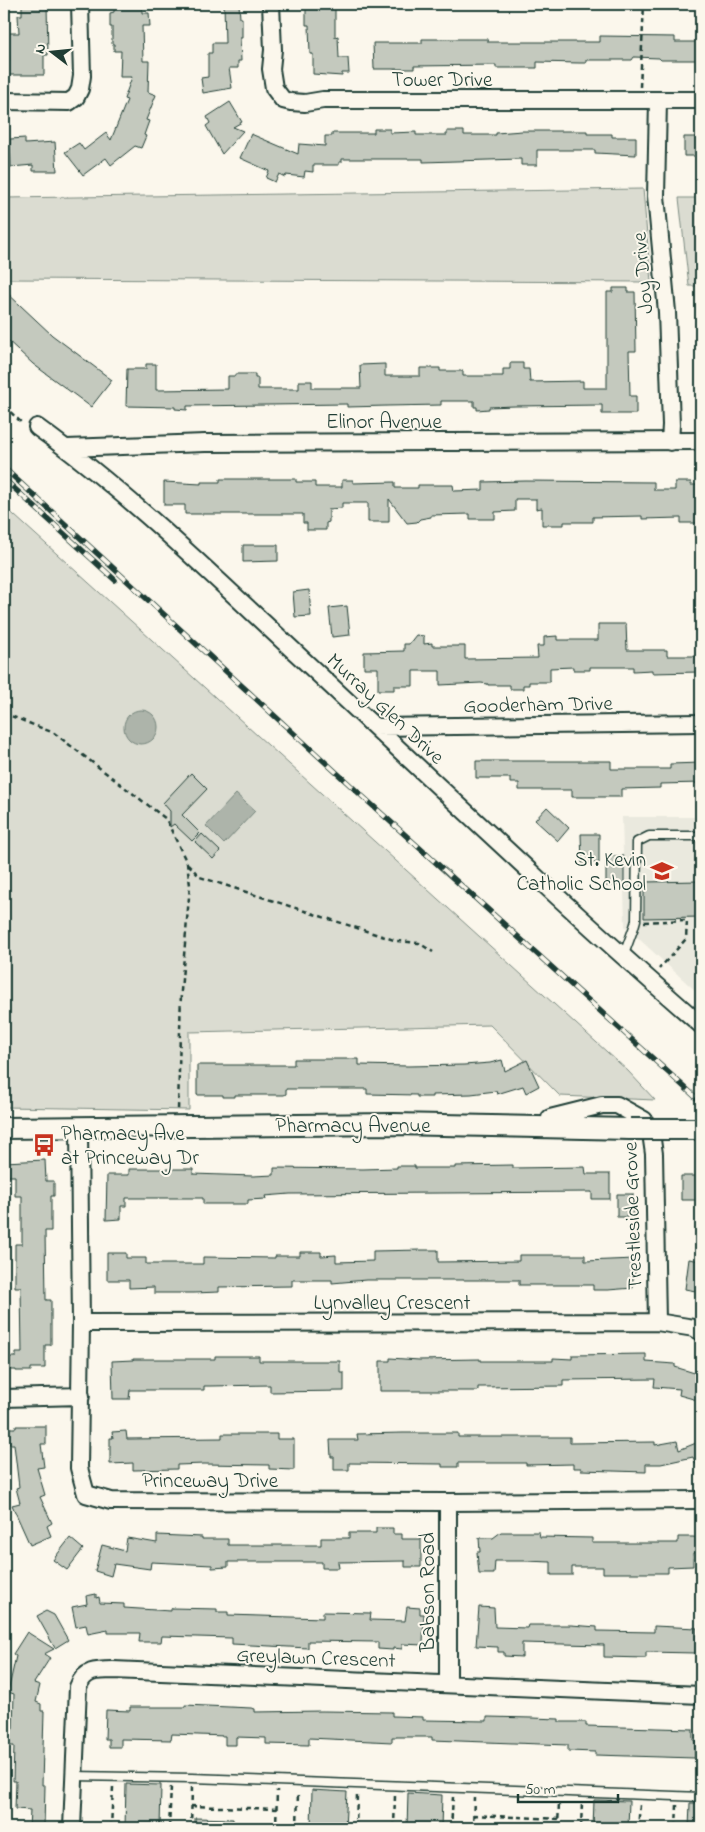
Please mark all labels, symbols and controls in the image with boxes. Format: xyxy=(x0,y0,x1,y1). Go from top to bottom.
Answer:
north arrow xyxy=(28,28,78,78)
text: N xyxy=(30,41,52,56)
street label: Tower Drive xyxy=(392,66,493,96)
street label: Joy Drive xyxy=(625,230,664,315)
street label: Elinor Avenue xyxy=(326,408,443,438)
street label: Murray Glen Drive xyxy=(318,647,451,774)
street label: Gooderham Drive xyxy=(463,690,614,722)
place label: St. Kevin Catholic School xyxy=(516,846,646,900)
school or university icon: St. Kevin Catholic School xyxy=(649,858,675,884)
street label: Pharmacy Avenue xyxy=(275,1112,431,1144)
place label: Pharmacy Ave at Princeway Dr xyxy=(61,1120,199,1176)
bus stop icon: Pharmacy Ave at Princeway Dr xyxy=(31,1132,57,1158)
street label: Trestleside Grove xyxy=(616,1141,652,1291)
street label: Lynvalley Crescent xyxy=(314,1289,470,1321)
street label: Princeway Drive xyxy=(142,1467,279,1499)
street label: Babson Road xyxy=(414,1532,444,1653)
street label: Greylawn Crescent xyxy=(236,1641,396,1679)
scale bar xyxy=(518,1772,618,1804)
text: 50 m xyxy=(525,1779,556,1801)

